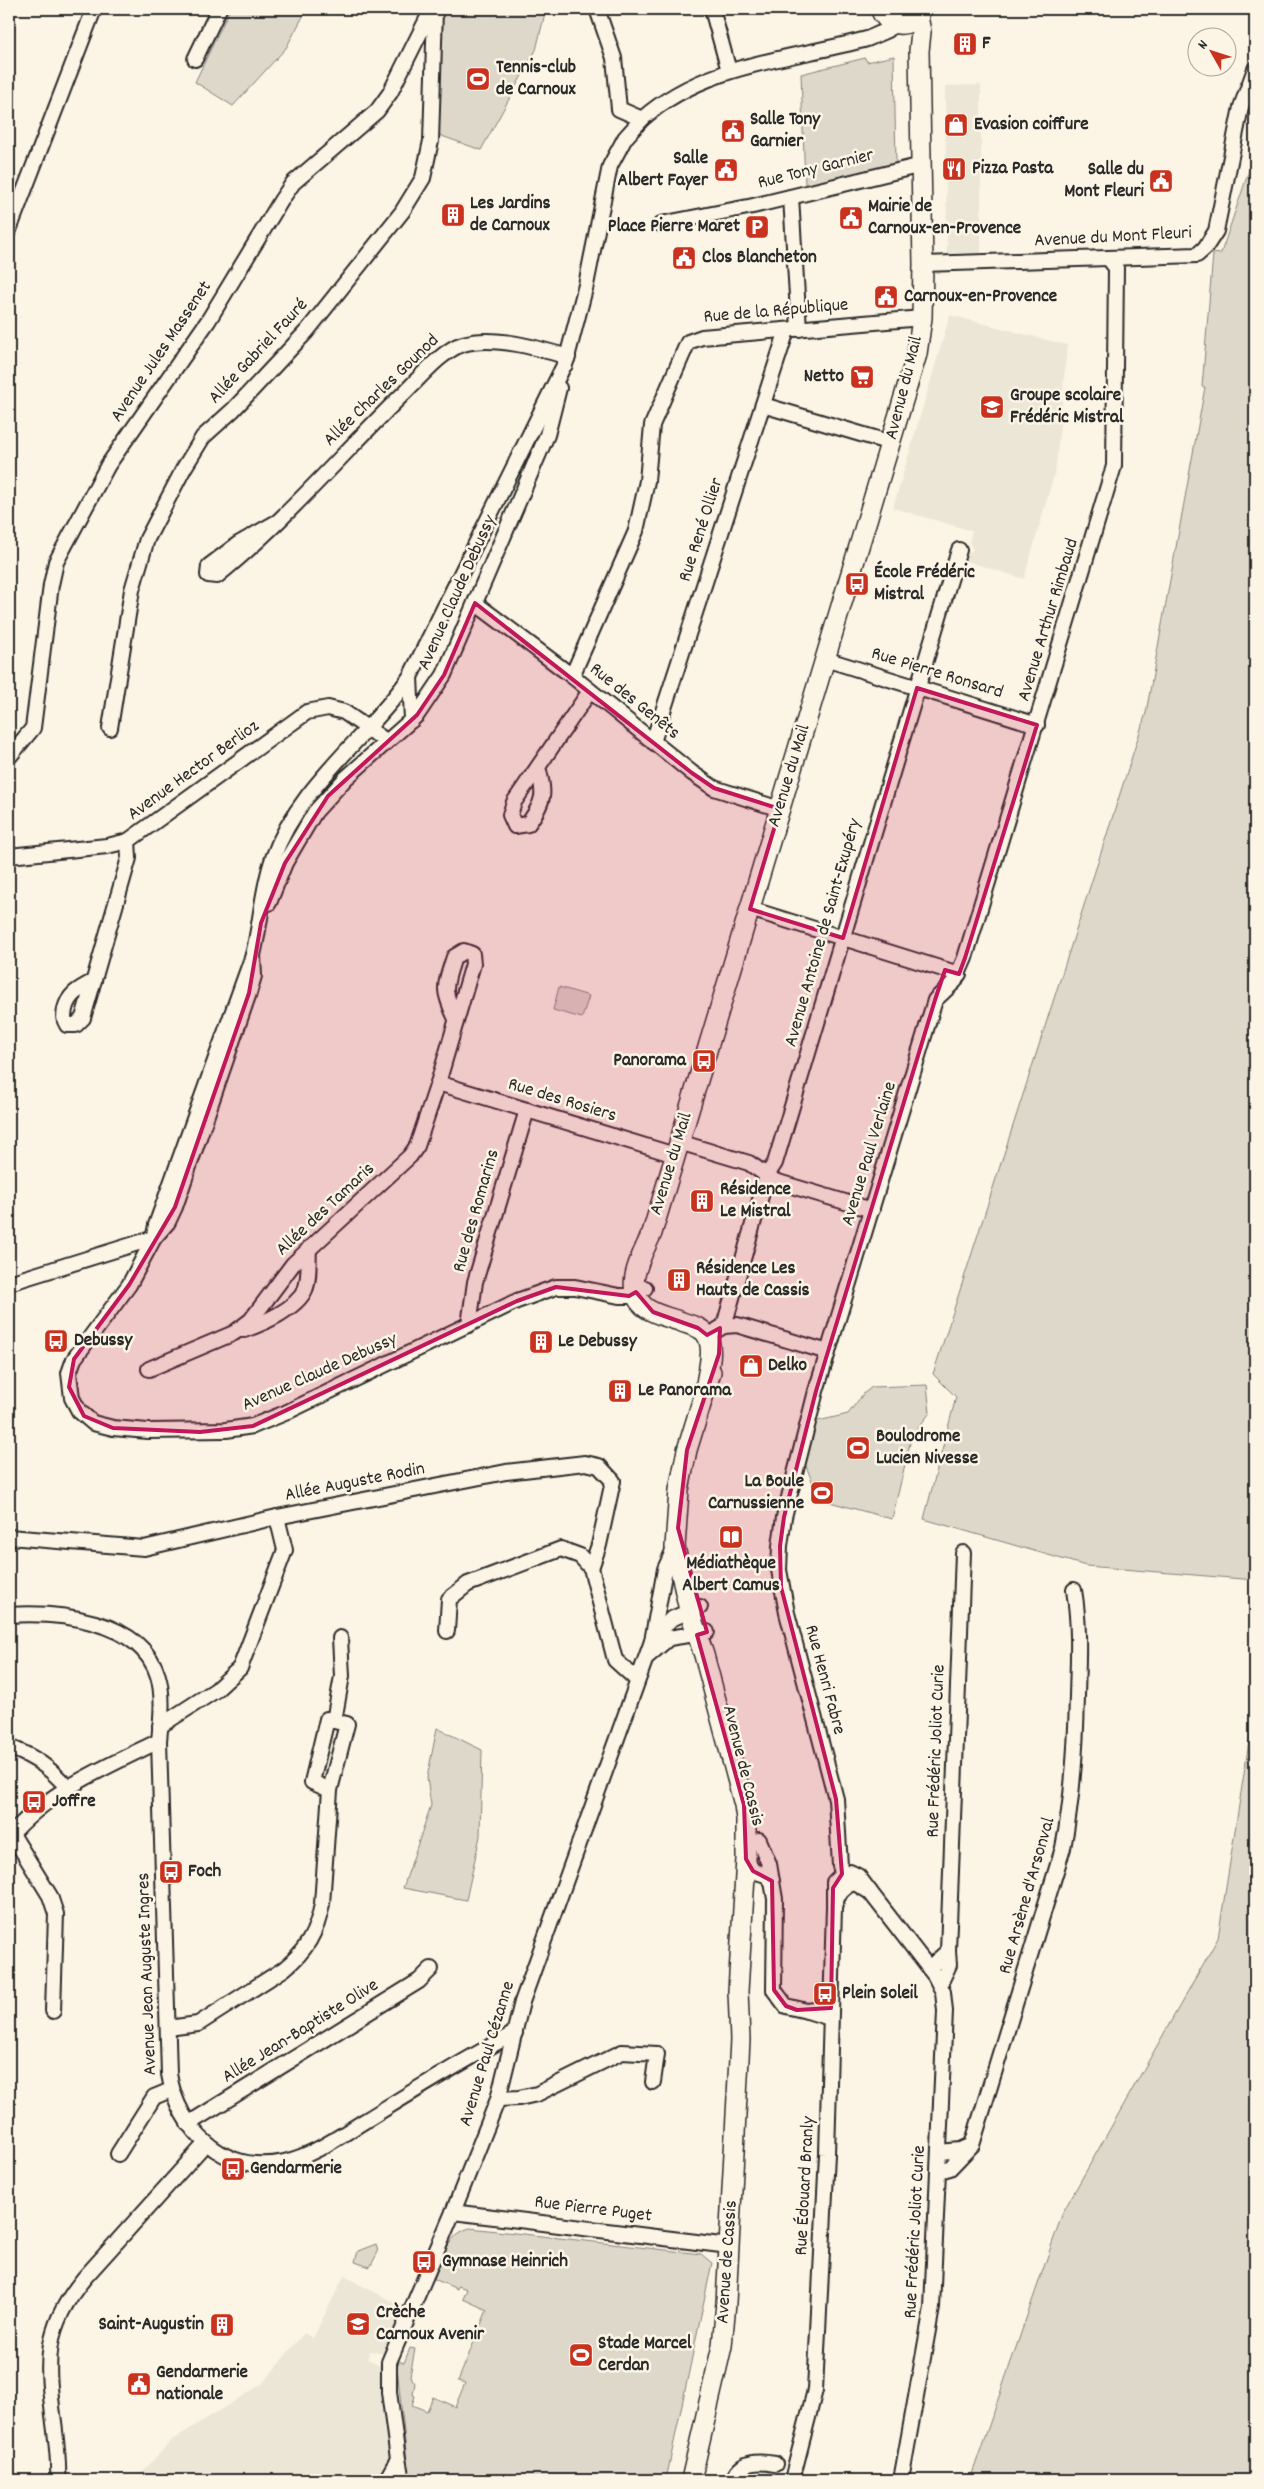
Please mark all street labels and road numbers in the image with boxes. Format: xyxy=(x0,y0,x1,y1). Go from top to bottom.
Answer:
street label: Rue Tony Garnier xyxy=(755,143,877,197)
street label: Avenue du Mont Fleuri xyxy=(1034,220,1193,256)
street label: Avenue Jules Massenet xyxy=(105,276,219,428)
street label: Rue de la République xyxy=(703,292,849,332)
street label: Allée Gabriel Fauré xyxy=(203,293,315,411)
street label: Allée Charles Gounod xyxy=(318,329,446,453)
street label: Avenue du Mail xyxy=(879,333,931,443)
street label: Rue René Ollier xyxy=(672,475,732,585)
street label: Avenue Claude Debussy xyxy=(412,511,504,675)
street label: Avenue Arthur Rimbaud xyxy=(1011,535,1087,705)
street label: Rue Pierre Ronsard xyxy=(868,641,1006,707)
street label: Rue des Genêts xyxy=(583,657,685,747)
street label: Avenue Hector Berlioz xyxy=(123,714,265,828)
street label: Avenue du Mail xyxy=(762,721,819,831)
street label: Avenue Antoine de Saint-Exupéry xyxy=(778,815,870,1050)
street label: Rue des Rosiers xyxy=(504,1072,620,1130)
street label: Avenue Paul Verlaine xyxy=(835,1079,905,1229)
street label: Avenue du Mail xyxy=(644,1109,701,1219)
street label: Rue des Romarins xyxy=(447,1146,507,1276)
street label: Allée des Tamaris xyxy=(270,1157,382,1263)
street label: Avenue Claude Debussy xyxy=(238,1327,402,1419)
street label: Allée Auguste Rodin xyxy=(283,1456,427,1510)
street label: Rue Henri Fabre xyxy=(796,1622,852,1738)
street label: Rue Frédéric Joliot Curie xyxy=(920,1664,954,1838)
street label: Avenue de Cassis xyxy=(714,1703,770,1829)
street label: Rue Arsène d'Arsonval xyxy=(993,1814,1063,1978)
street label: Avenue Jean Auguste Ingres xyxy=(131,1872,165,2076)
street label: Allée Jean-Baptiste Olive xyxy=(218,1973,384,2091)
street label: Avenue Paul Cézanne xyxy=(453,1978,523,2130)
street label: Rue Édouard Branly xyxy=(789,2115,823,2256)
street label: Rue Frédéric Joliot Curie xyxy=(898,2145,934,2319)
street label: Rue Pierre Puget xyxy=(533,2189,653,2231)
street label: Avenue de Cassis xyxy=(710,2199,746,2325)

